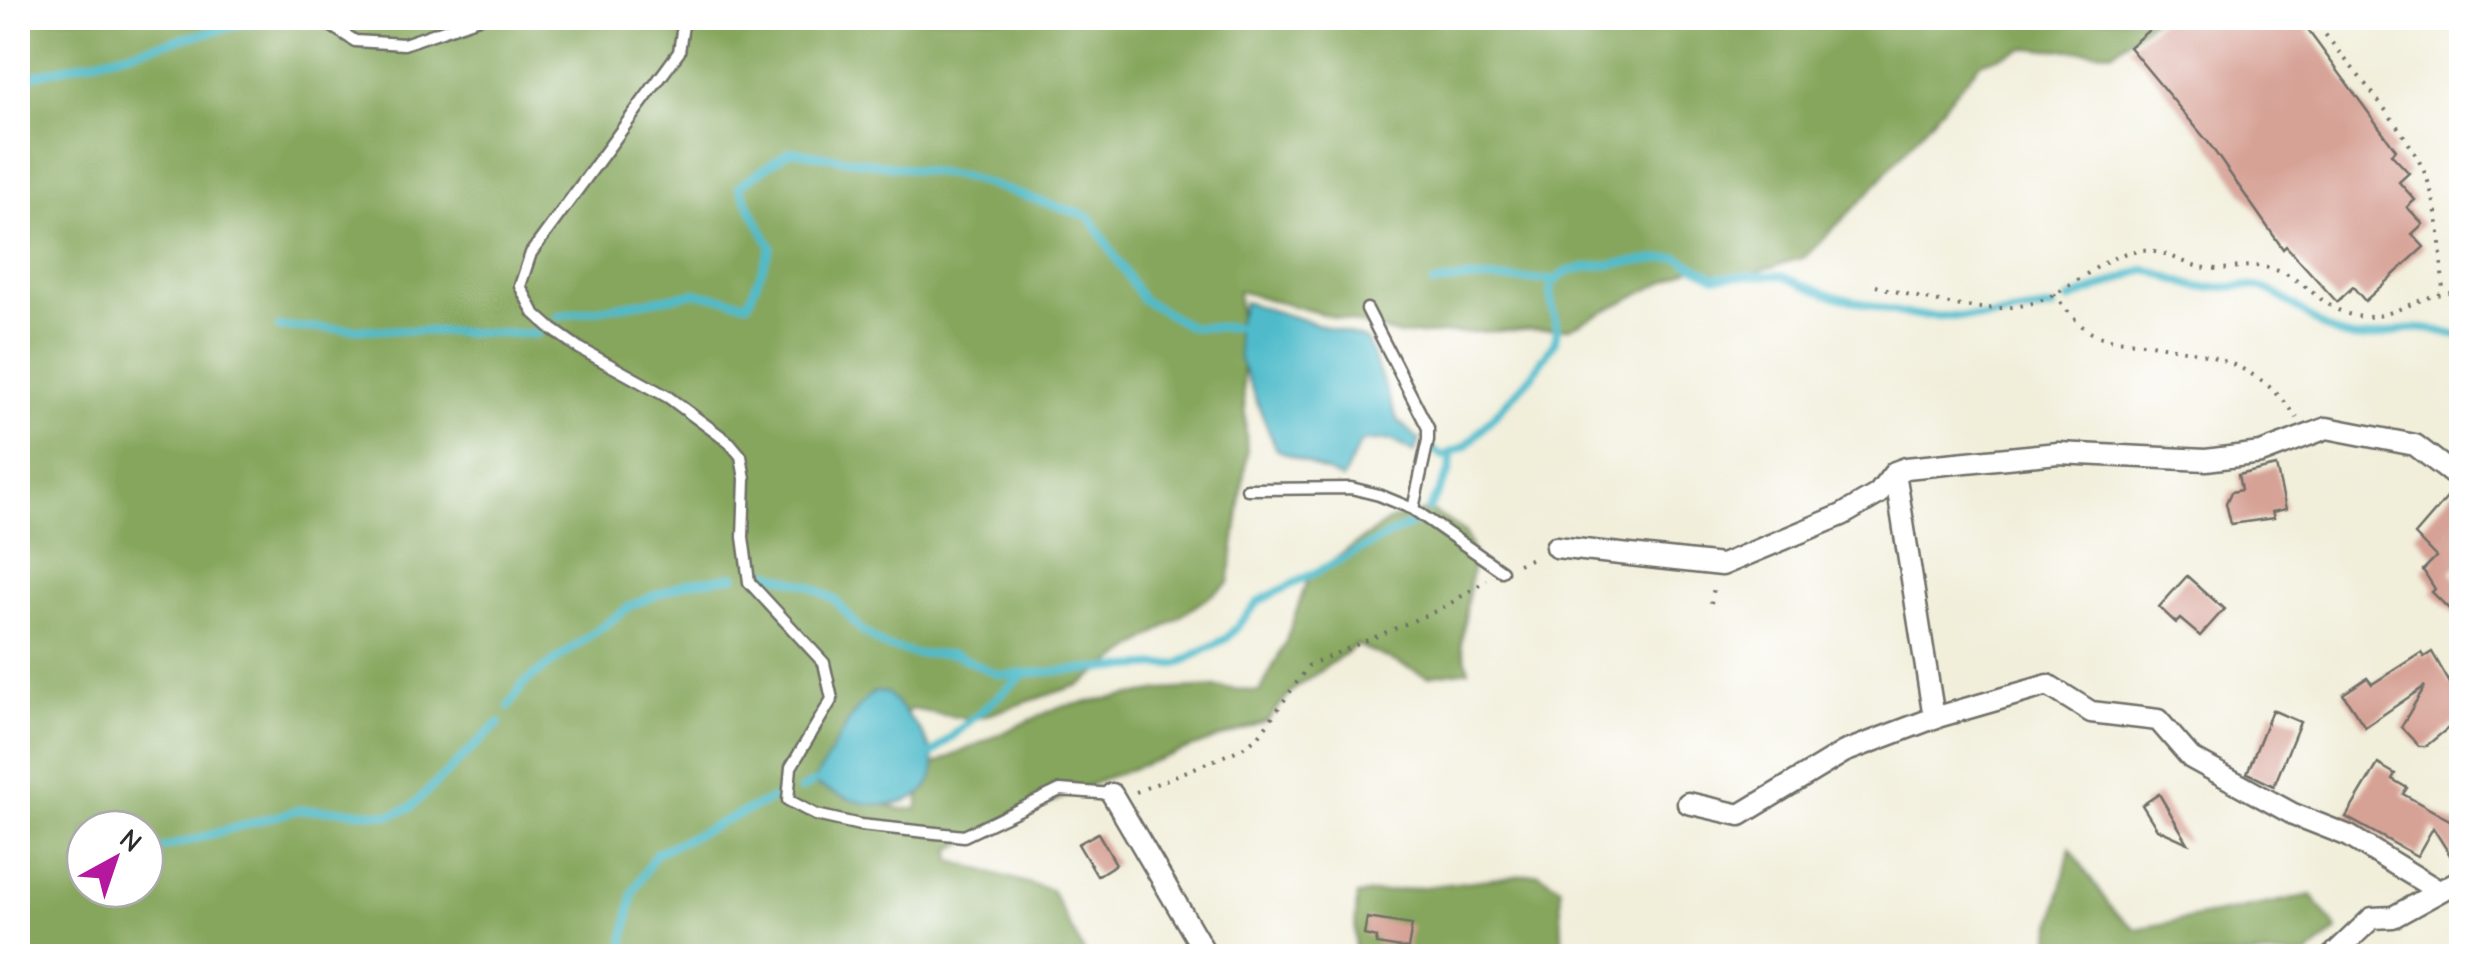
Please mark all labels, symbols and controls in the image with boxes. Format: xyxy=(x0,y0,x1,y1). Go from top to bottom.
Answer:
north arrow xyxy=(65,809,165,909)
text: N xyxy=(113,822,148,859)

